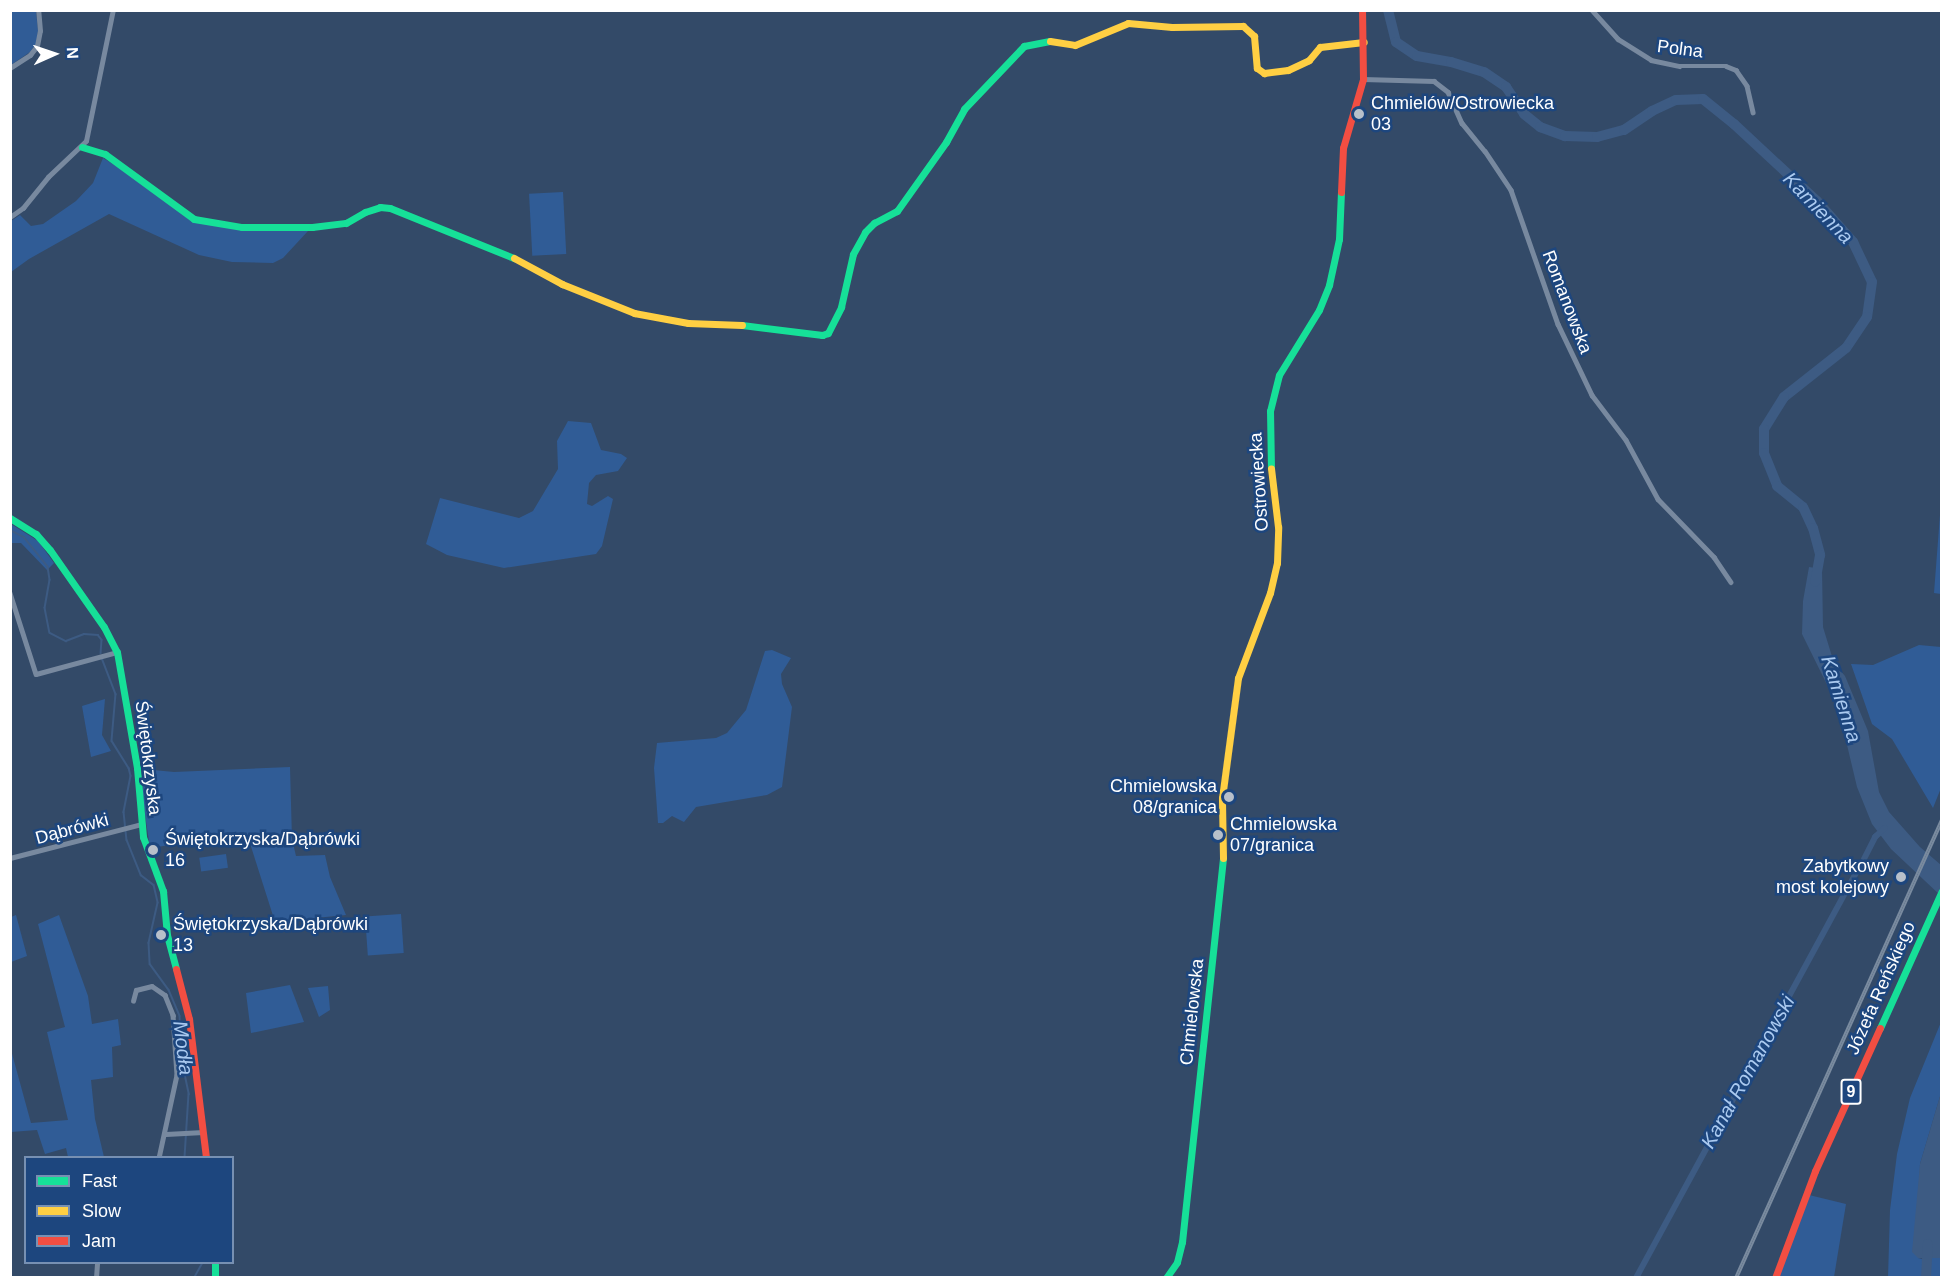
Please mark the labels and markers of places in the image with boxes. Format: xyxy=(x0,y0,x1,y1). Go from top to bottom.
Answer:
place label: Chmielów/Ostrowiecka 03 xyxy=(1371,93,1554,136)
marker: Chmielów/Ostrowiecka 03 xyxy=(1352,107,1366,121)
place label: Chmielowska 08/granica xyxy=(1110,776,1217,818)
marker: Chmielowska 08/granica xyxy=(1222,790,1236,804)
place label: Chmielowska 07/granica xyxy=(1230,814,1337,856)
marker: Chmielowska 07/granica xyxy=(1211,828,1225,842)
place label: Świętokrzyska/Dąbrówki 16 xyxy=(165,829,360,872)
marker: Świętokrzyska/Dąbrówki 16 xyxy=(146,843,160,857)
place label: Zabytkowy most kolejowy xyxy=(1776,856,1889,898)
marker: Zabytkowy most kolejowy xyxy=(1894,870,1908,884)
place label: Świętokrzyska/Dąbrówki 13 xyxy=(173,914,368,956)
marker: Świętokrzyska/Dąbrówki 13 xyxy=(154,928,168,942)

